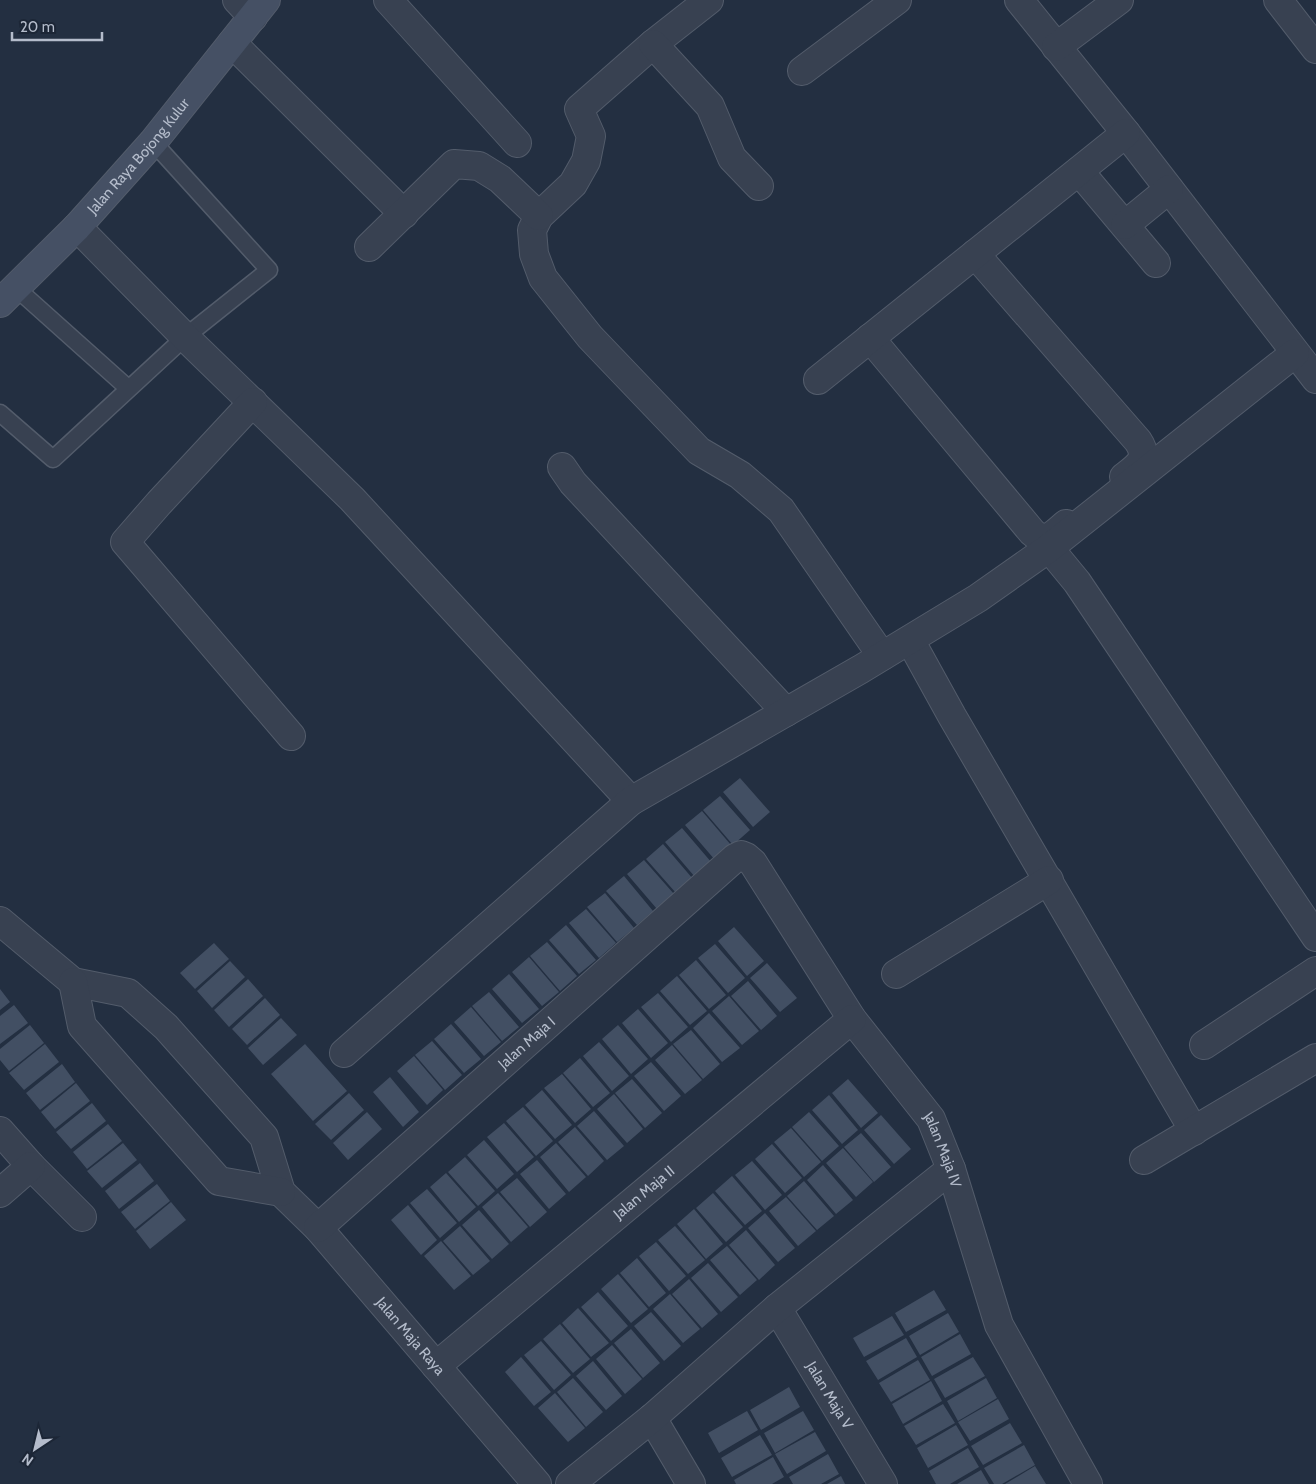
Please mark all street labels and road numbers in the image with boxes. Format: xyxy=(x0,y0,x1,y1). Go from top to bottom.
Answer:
street label: Jalan Raya Bojong Kulur xyxy=(83,94,194,219)
street label: Jalan Maja I xyxy=(494,1013,559,1074)
street label: Jalan Maja IV xyxy=(919,1107,965,1190)
street label: Jalan Maja II xyxy=(609,1162,678,1224)
street label: Jalan Maja Raya xyxy=(371,1293,449,1379)
street label: Jalan Maja V xyxy=(802,1357,857,1433)

